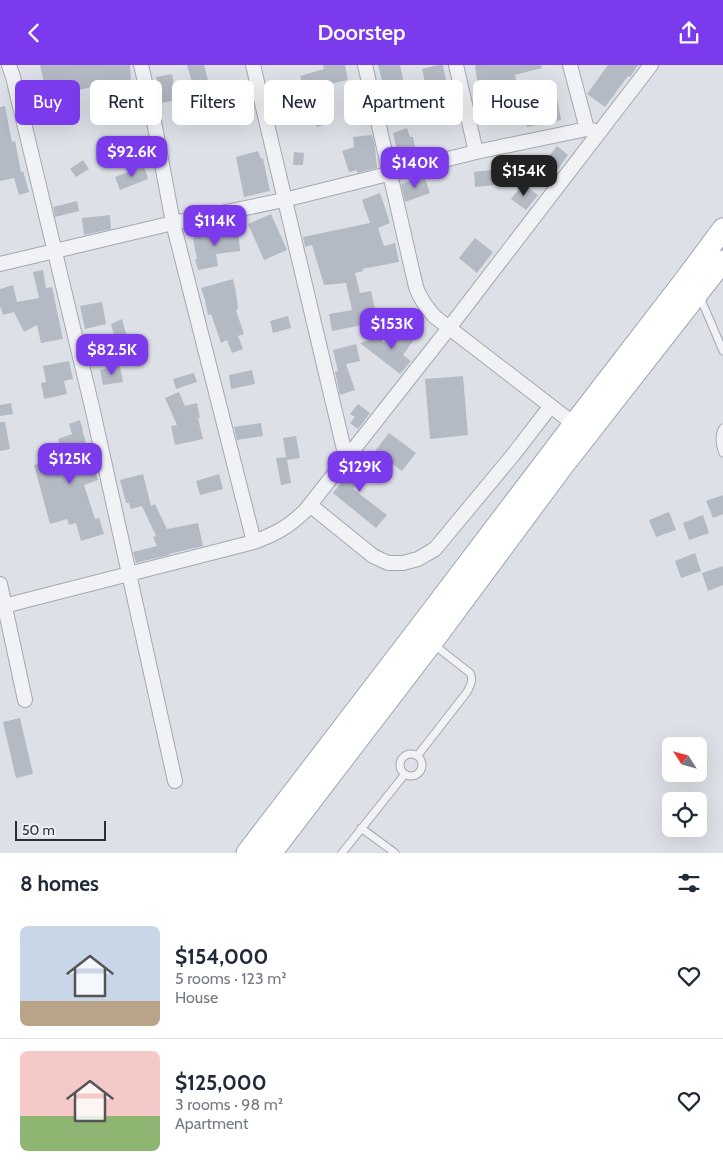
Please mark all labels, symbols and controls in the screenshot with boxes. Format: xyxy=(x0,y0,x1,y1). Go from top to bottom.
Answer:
icon: back xyxy=(20,19,48,47)
text: Doorstep xyxy=(317,19,406,46)
icon: share xyxy=(675,19,703,47)
chip: Buy xyxy=(15,80,80,125)
chip: Rent xyxy=(90,80,162,125)
chip: Filters xyxy=(172,80,254,125)
chip: New xyxy=(264,80,334,125)
chip: Apartment xyxy=(344,80,463,125)
chip: House xyxy=(473,80,557,125)
pin: $92.6K xyxy=(91,135,173,178)
text: $92.6K xyxy=(107,142,157,161)
pin: $140K xyxy=(380,147,450,189)
text: $140K xyxy=(392,153,438,172)
pin: $154K xyxy=(489,155,559,197)
text: $154K xyxy=(502,161,546,180)
pin: $114K xyxy=(180,205,250,247)
text: $114K xyxy=(194,211,236,230)
pin: $153K xyxy=(357,307,427,350)
text: $153K xyxy=(371,314,413,333)
pin: $82.5K xyxy=(71,333,153,376)
text: $82.5K xyxy=(87,340,137,359)
pin: $125K xyxy=(35,443,105,485)
text: $125K xyxy=(49,449,91,468)
pin: $129K xyxy=(325,451,395,493)
text: $129K xyxy=(339,457,381,476)
north arrow xyxy=(662,737,708,783)
map controls xyxy=(662,737,707,837)
button: locate xyxy=(662,792,707,837)
scale bar xyxy=(15,818,106,841)
text: 50 m xyxy=(22,821,55,839)
icon: filters xyxy=(675,869,703,897)
text: 8 homes xyxy=(20,871,99,896)
text: $154,000 xyxy=(175,944,268,969)
icon: home xyxy=(60,946,120,1006)
icon: heart xyxy=(675,962,703,990)
text: 5 rooms · 123 m² xyxy=(175,969,287,988)
text: House xyxy=(175,988,218,1007)
text: $125,000 xyxy=(175,1070,266,1095)
icon: home xyxy=(60,1071,120,1131)
icon: heart xyxy=(675,1087,703,1115)
text: 3 rooms · 98 m² xyxy=(175,1095,283,1114)
text: Apartment xyxy=(175,1114,248,1133)

